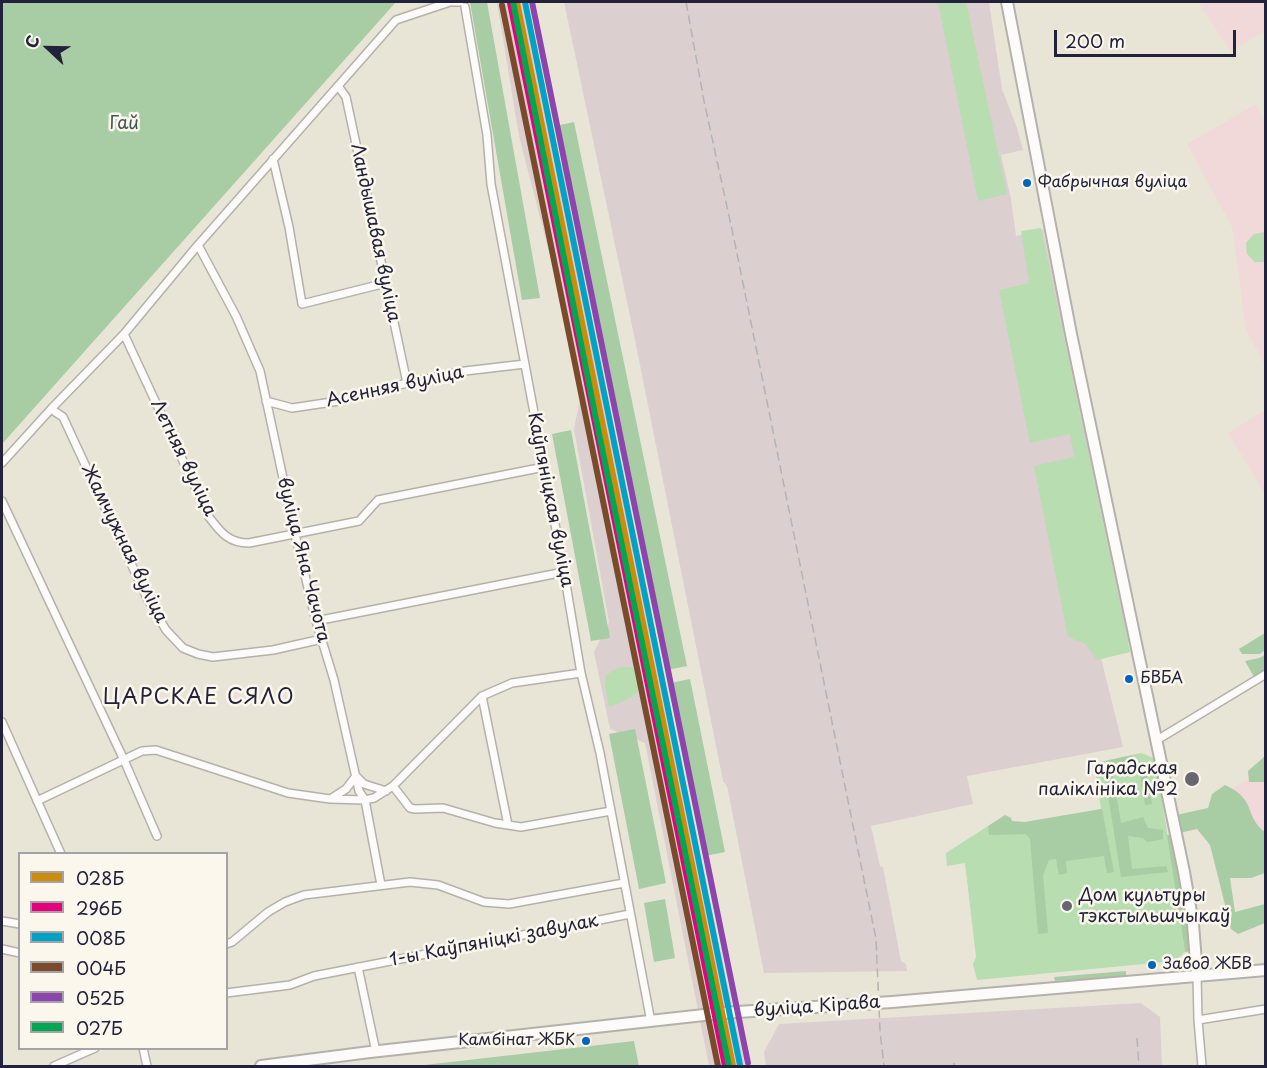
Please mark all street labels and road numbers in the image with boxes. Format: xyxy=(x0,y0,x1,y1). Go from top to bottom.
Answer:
street label: Ландышавая вуліца xyxy=(346,142,404,324)
street label: Асенняя вуліца xyxy=(324,362,466,412)
street label: Летняя вуліца xyxy=(145,396,221,520)
street label: Каўпяніцкая вуліца xyxy=(522,411,578,589)
street label: Жамчужная вуліца xyxy=(76,461,172,627)
street label: вуліца Яна Чачота xyxy=(272,475,334,645)
street label: 1-ы Каўпяніцкі завулак xyxy=(388,910,600,972)
street label: вуліца Кірава xyxy=(753,992,881,1022)

